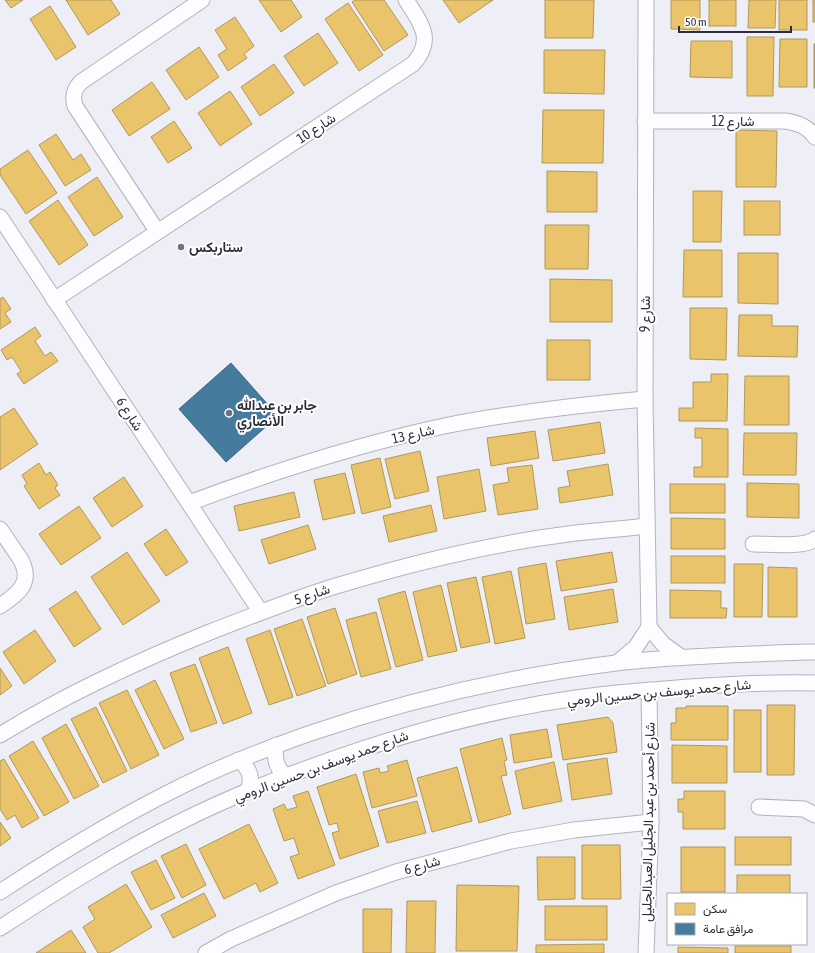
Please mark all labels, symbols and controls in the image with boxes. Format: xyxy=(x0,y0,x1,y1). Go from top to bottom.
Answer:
scale bar xyxy=(679,8,791,34)
text: 50 m xyxy=(685,15,707,29)
street label: شارع 10 xyxy=(294,110,340,149)
street label: شارع 12 xyxy=(711,113,755,132)
place label: ستاربكس xyxy=(189,239,243,256)
marker: ستاربكس xyxy=(176,242,186,252)
street label: شارع 9 xyxy=(637,296,656,332)
street label: شارع 6 xyxy=(111,394,147,435)
place label: جابر بن عبدالله الأنصاري xyxy=(237,396,317,433)
marker: جابر بن عبدالله الأنصاري xyxy=(224,408,234,418)
street label: شارع 13 xyxy=(390,421,437,450)
street label: شارع 5 xyxy=(292,580,333,610)
street label: شارع حمد يوسف بن حسين الرومي xyxy=(566,676,752,712)
street label: شارع أحمد بن عبد الجليل العبدالجليل xyxy=(638,722,661,922)
street label: شارع حمد يوسف بن حسين الرومي xyxy=(232,727,412,809)
street label: شارع 6 xyxy=(402,852,443,881)
legend xyxy=(667,893,807,945)
text: سكن xyxy=(703,902,727,917)
text: مرافق عامة xyxy=(703,922,753,937)

